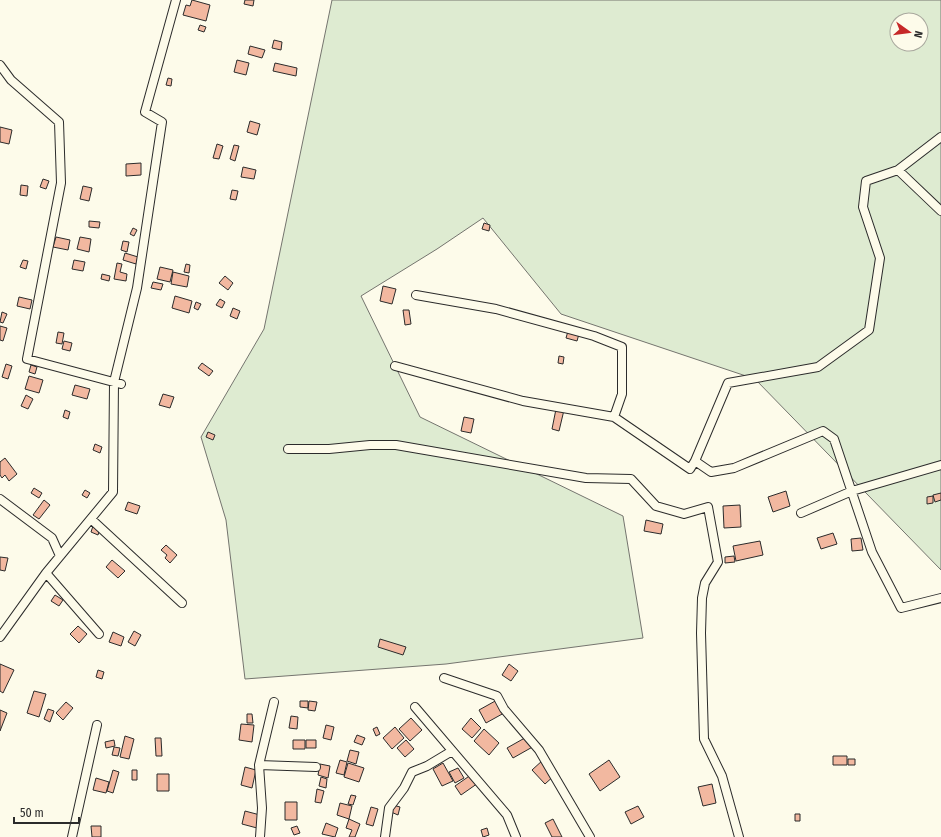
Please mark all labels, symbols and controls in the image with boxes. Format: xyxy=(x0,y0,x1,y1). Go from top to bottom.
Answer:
north arrow xyxy=(889,12,929,52)
text: N xyxy=(911,30,925,39)
scale bar xyxy=(14,799,79,825)
text: 50 m xyxy=(20,806,44,820)

